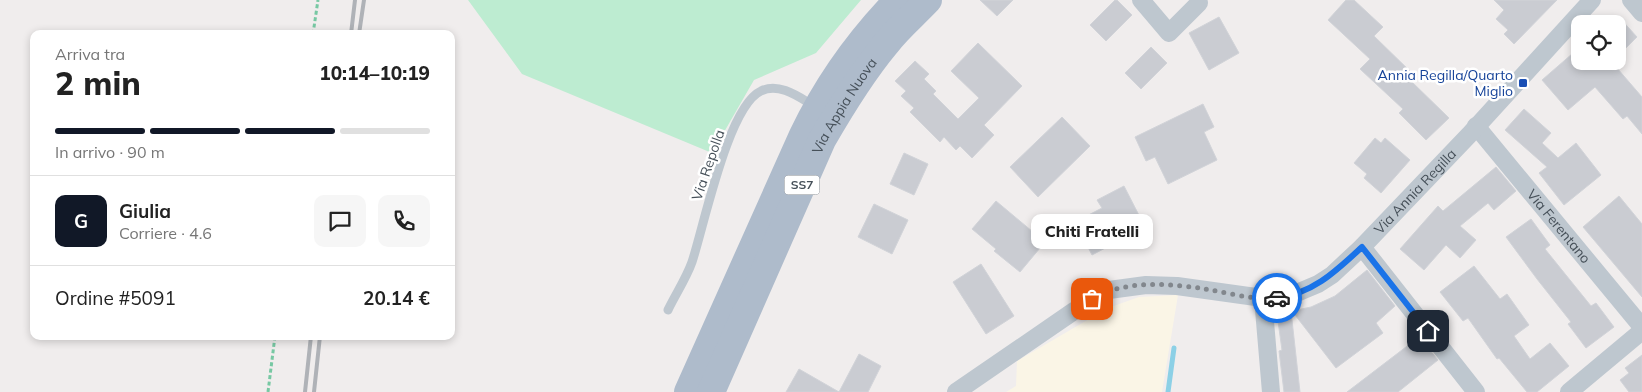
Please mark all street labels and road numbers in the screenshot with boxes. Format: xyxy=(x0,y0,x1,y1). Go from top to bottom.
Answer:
street label: Via Appia Nuova xyxy=(808,54,881,157)
street label: Via Repolla xyxy=(687,127,729,203)
street label: Via Annia Regilla xyxy=(1370,145,1460,238)
road number: SS7 xyxy=(784,176,820,194)
street label: Via Ferentano xyxy=(1523,186,1595,267)

